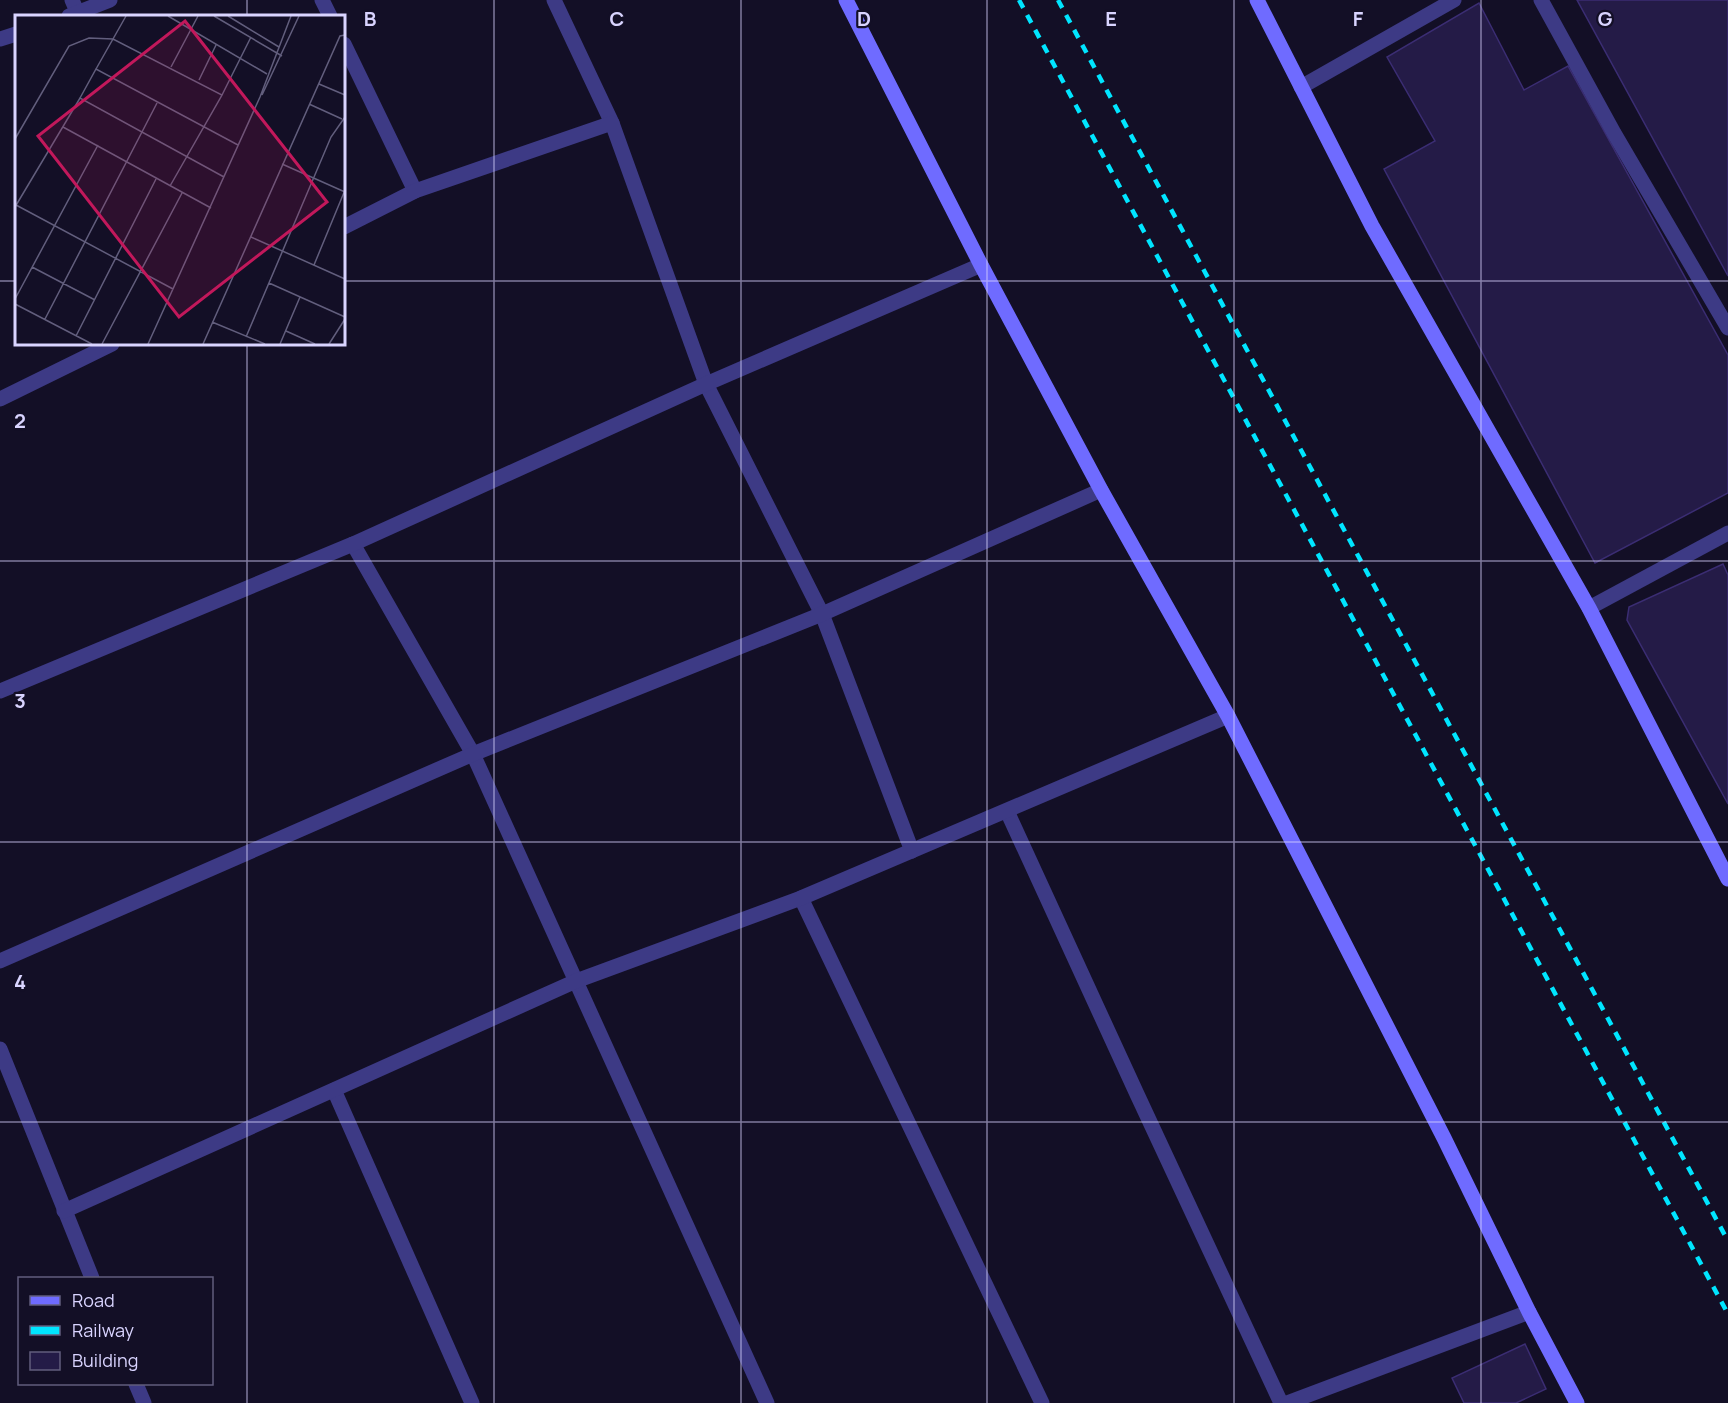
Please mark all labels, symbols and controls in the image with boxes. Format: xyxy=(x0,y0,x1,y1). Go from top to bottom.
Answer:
text: B xyxy=(364,5,377,32)
text: C xyxy=(610,5,624,32)
text: D xyxy=(857,5,871,32)
text: E xyxy=(1105,5,1117,32)
text: F xyxy=(1353,5,1364,32)
text: G xyxy=(1598,5,1613,32)
inset map xyxy=(15,15,345,345)
text: 2 xyxy=(14,407,26,434)
text: 3 xyxy=(14,687,26,714)
text: 4 xyxy=(14,968,26,995)
legend xyxy=(18,1277,213,1385)
text: Road xyxy=(72,1288,115,1312)
text: Railway xyxy=(72,1318,134,1342)
text: Building xyxy=(72,1348,138,1372)

